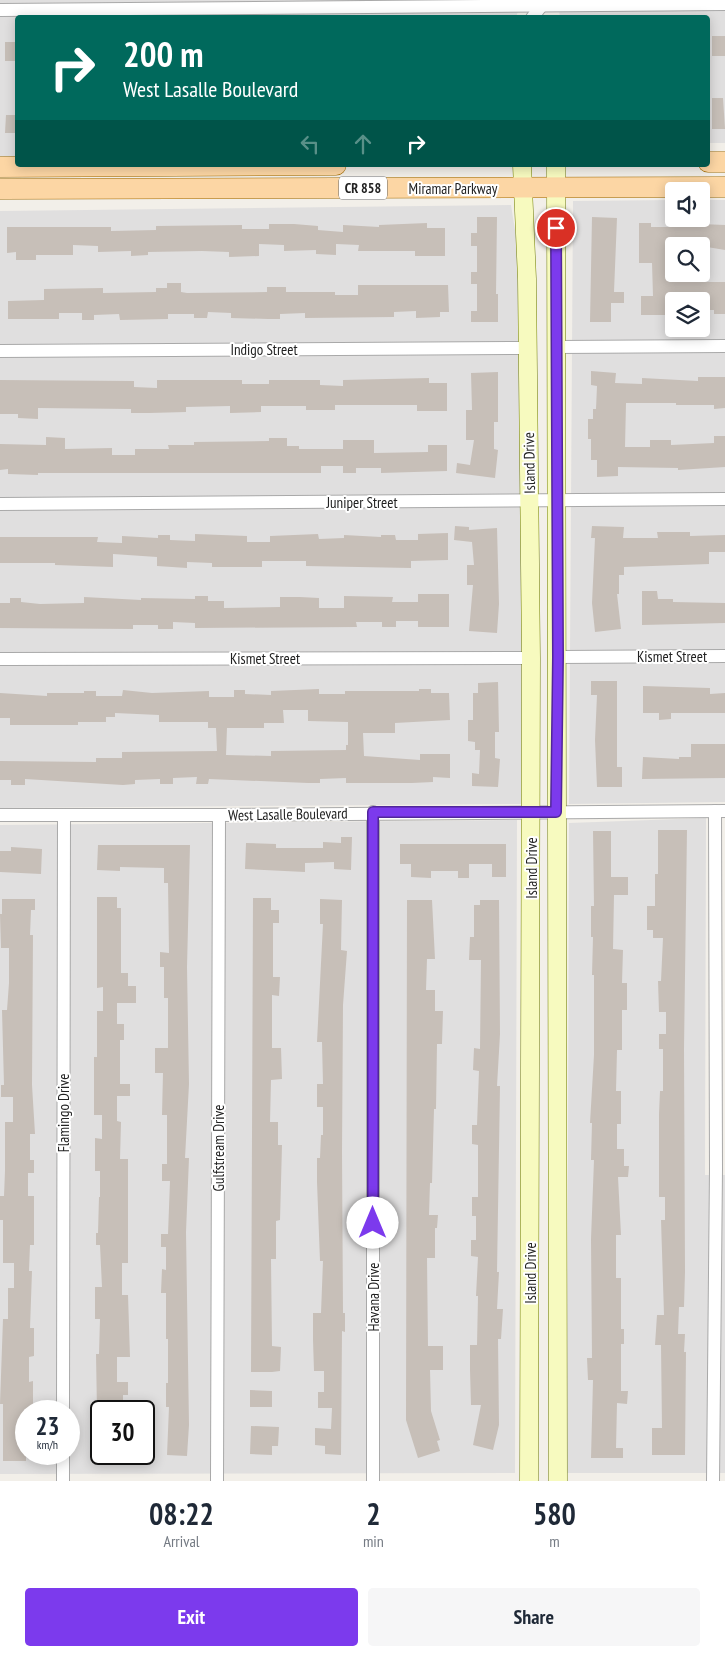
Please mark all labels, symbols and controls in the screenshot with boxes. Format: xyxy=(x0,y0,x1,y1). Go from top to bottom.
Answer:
text: 200 m xyxy=(123,31,204,77)
icon: right xyxy=(40,35,105,100)
text: West Lasalle Boulevard xyxy=(123,75,298,103)
icon: left xyxy=(296,130,324,158)
icon: ahead xyxy=(349,130,377,158)
icon: right xyxy=(402,130,430,158)
road number: CR 858 xyxy=(339,177,387,200)
street label: Miramar Parkway xyxy=(409,179,498,198)
map controls xyxy=(665,182,710,337)
button: sound xyxy=(665,182,710,227)
pin xyxy=(535,207,577,249)
icon: arrive xyxy=(542,214,570,242)
button: search xyxy=(665,237,710,282)
button: layers xyxy=(665,292,710,337)
street label: Indigo Street xyxy=(230,340,298,359)
street label: Island Drive xyxy=(519,432,539,494)
street label: Juniper Street xyxy=(325,493,398,512)
street label: Kismet Street xyxy=(637,647,707,666)
street label: Kismet Street xyxy=(230,649,300,668)
street label: West Lasalle Boulevard xyxy=(228,803,348,825)
street label: Island Drive xyxy=(522,837,541,899)
street label: Flamingo Drive xyxy=(54,1074,73,1152)
street label: Gulfstream Drive xyxy=(209,1105,228,1191)
position arrow xyxy=(346,1196,398,1248)
street label: Island Drive xyxy=(521,1242,540,1304)
street label: Havana Drive xyxy=(364,1263,383,1331)
speed limit sign: 30 xyxy=(90,1400,155,1465)
text: 23 xyxy=(36,1410,59,1442)
text: km/h xyxy=(37,1437,58,1452)
text: 08:22 xyxy=(149,1494,214,1533)
text: 2 xyxy=(366,1494,381,1533)
text: 580 xyxy=(533,1494,576,1533)
text: Arrival xyxy=(163,1531,200,1551)
text: min xyxy=(363,1531,384,1551)
text: m xyxy=(549,1531,560,1551)
button: Exit xyxy=(25,1588,358,1646)
button: Share xyxy=(368,1588,700,1646)

